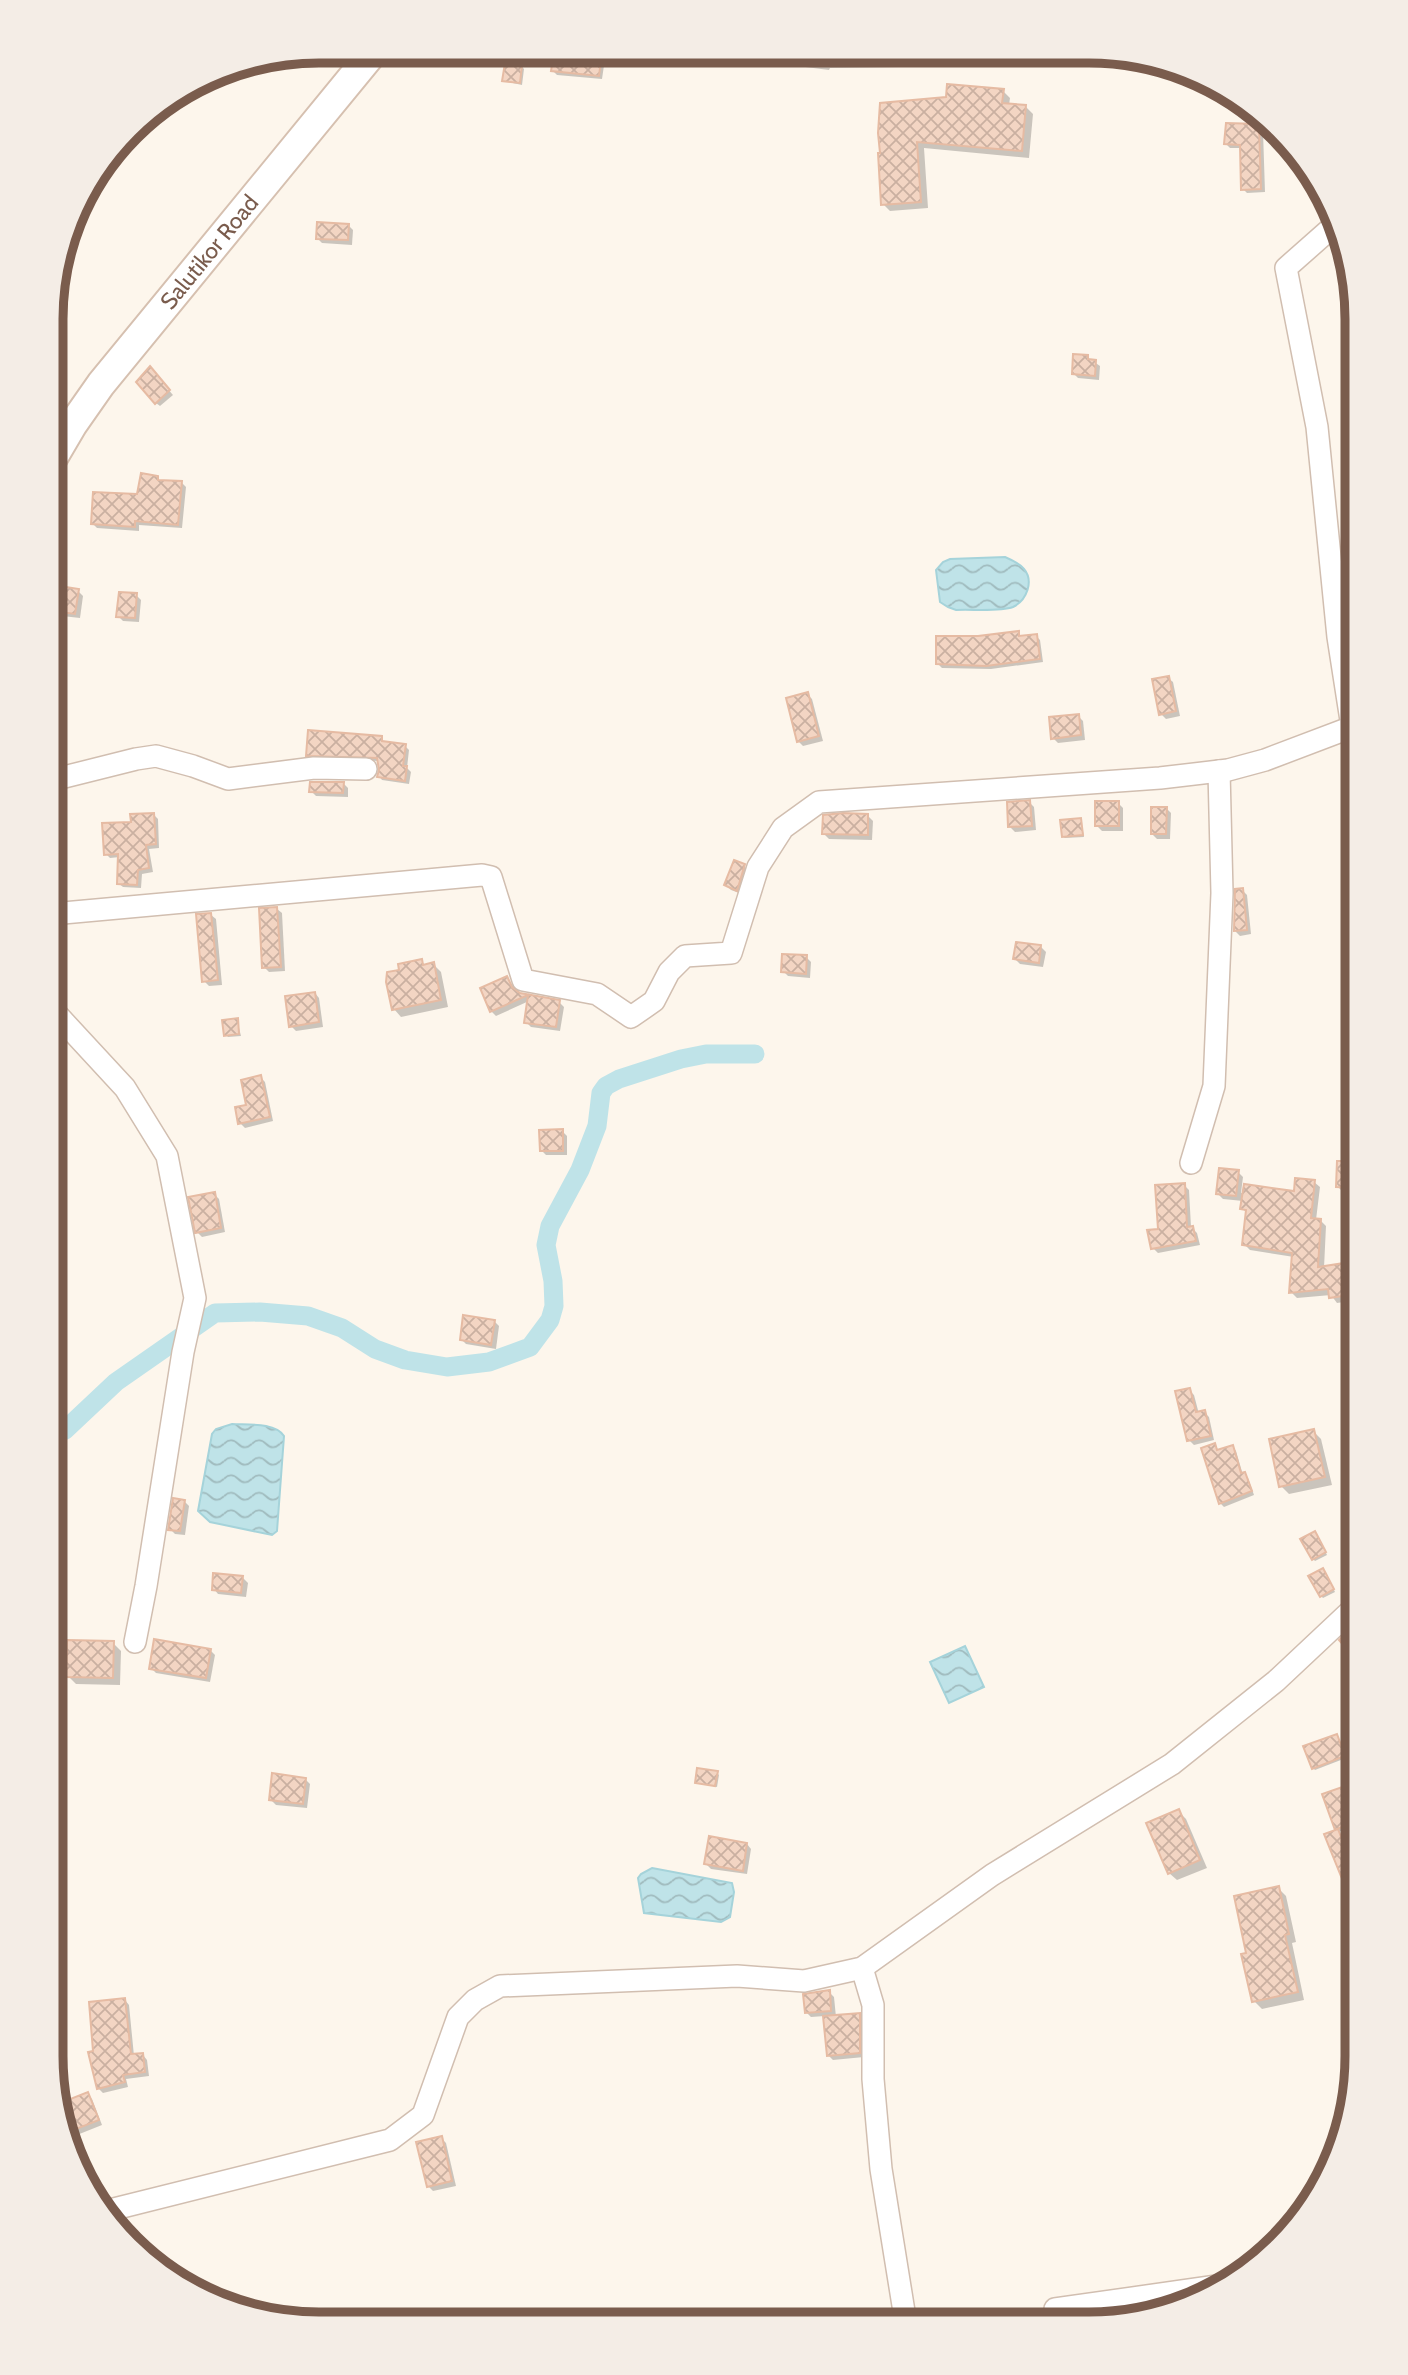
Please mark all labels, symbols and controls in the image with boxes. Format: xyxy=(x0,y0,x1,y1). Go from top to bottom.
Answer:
street label: Salutikor Road xyxy=(154,189,264,315)

